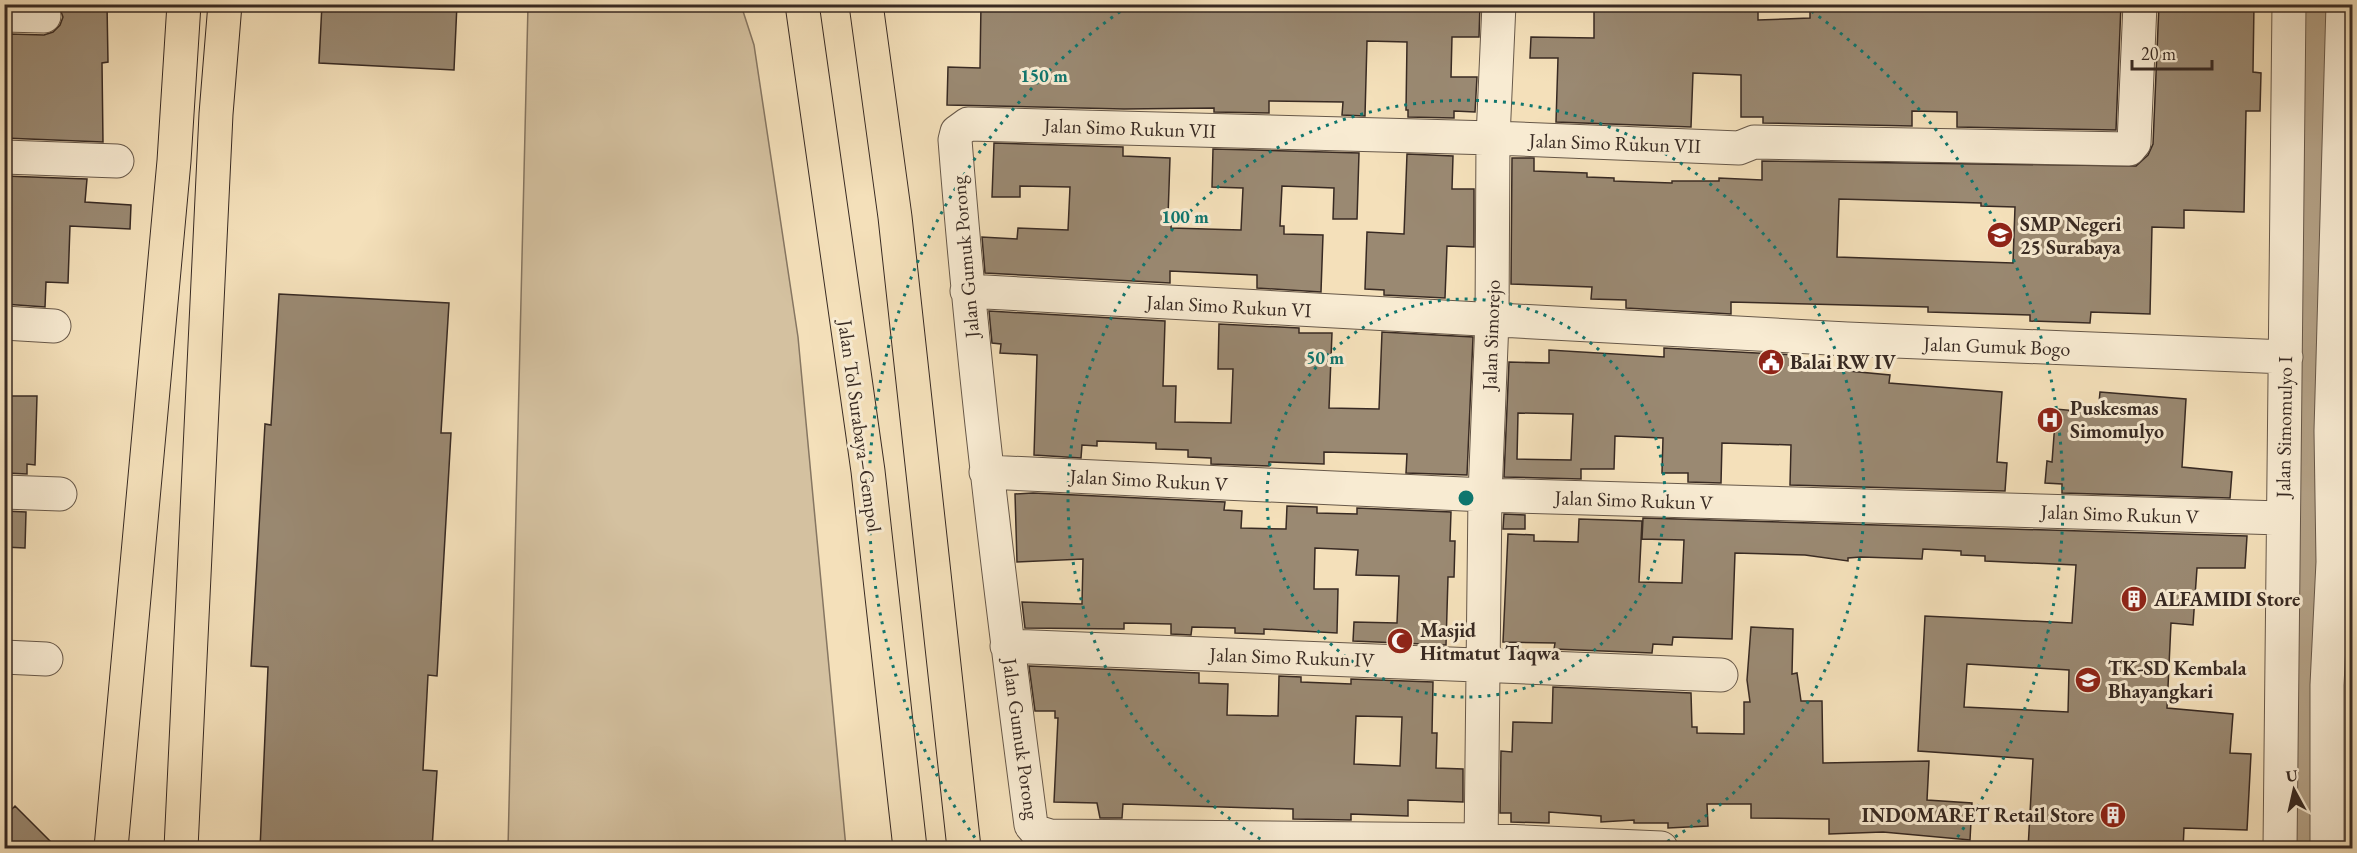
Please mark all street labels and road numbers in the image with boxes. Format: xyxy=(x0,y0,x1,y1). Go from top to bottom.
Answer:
street label: Jalan Simo Rukun VII xyxy=(1042,112,1217,144)
street label: Jalan Simo Rukun VII xyxy=(1527,127,1702,159)
street label: Jalan Gumuk Porong xyxy=(945,175,985,341)
street label: Jalan Simorejo xyxy=(1476,279,1506,393)
street label: Jalan Simo Rukun VI xyxy=(1144,289,1312,323)
street label: Jalan Tol Surabaya–Gempol xyxy=(832,316,888,534)
street label: Jalan Gumuk Bogo xyxy=(1921,330,2071,362)
street label: Jalan Simomulyo I xyxy=(2270,356,2298,500)
street label: Jalan Simo Rukun V xyxy=(1067,463,1229,497)
street label: Jalan Simo Rukun V xyxy=(1552,484,1714,516)
street label: Jalan Simo Rukun V xyxy=(2038,498,2200,530)
street label: Jalan Simo Rukun IV xyxy=(1207,641,1376,673)
street label: Jalan Gumuk Porong xyxy=(997,655,1045,822)

